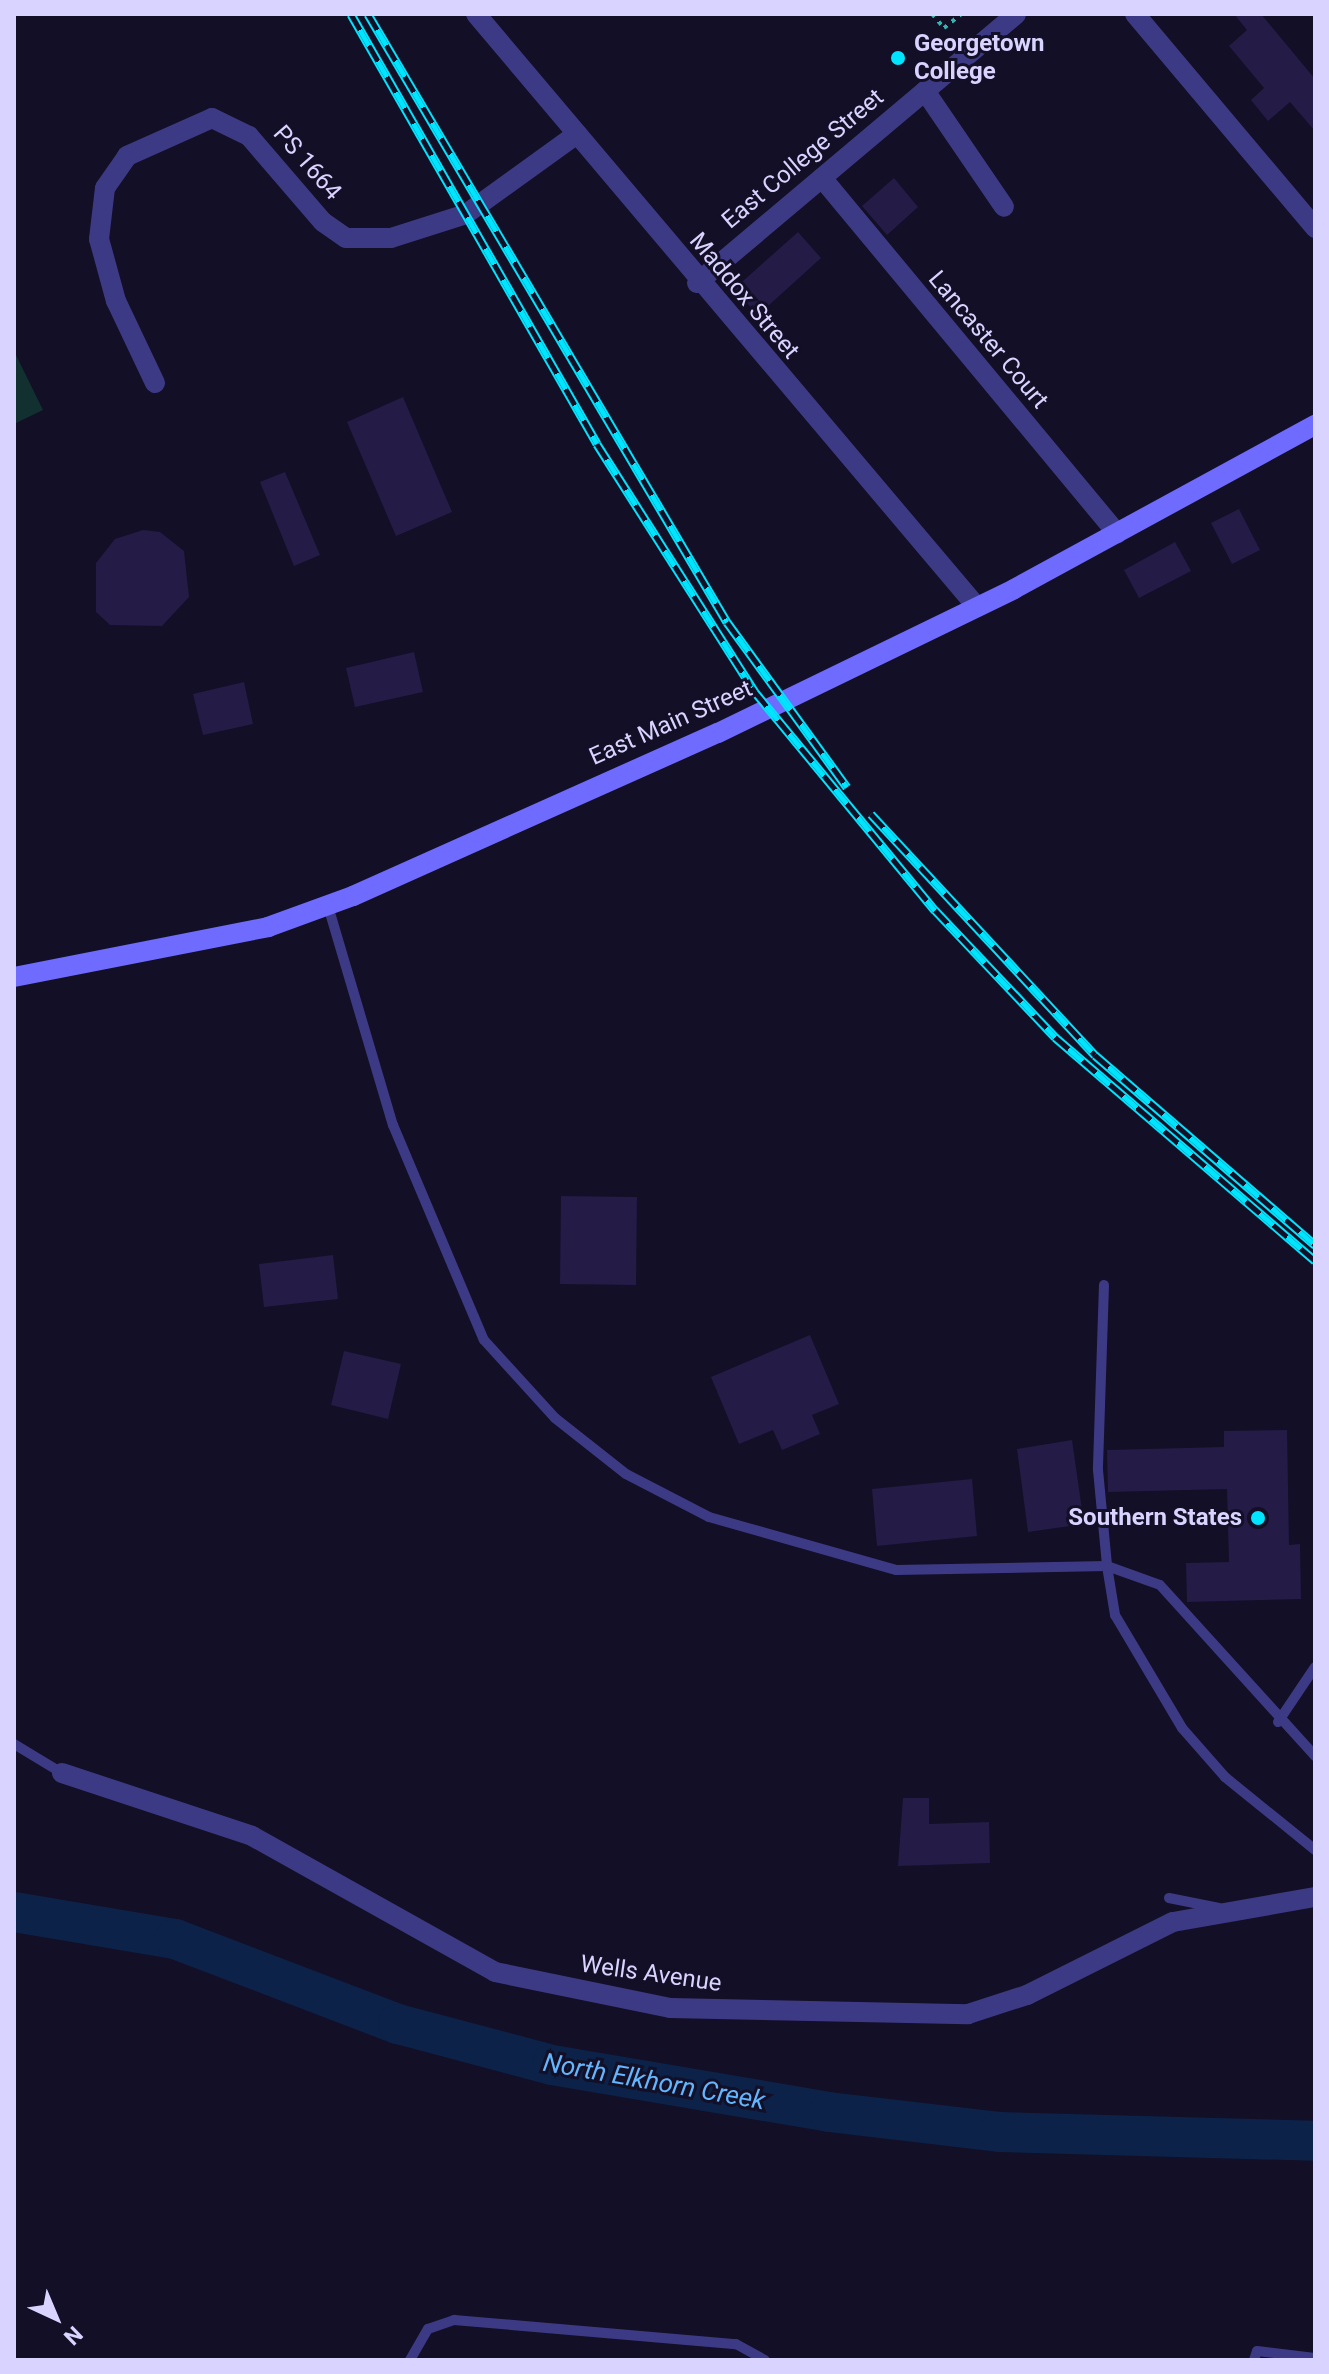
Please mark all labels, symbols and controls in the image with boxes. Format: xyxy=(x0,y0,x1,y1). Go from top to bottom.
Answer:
place label: Georgetown College xyxy=(914,30,1045,86)
marker: Georgetown College xyxy=(889,49,907,67)
street label: East College Street xyxy=(716,83,890,235)
street label: PS 1664 xyxy=(267,120,347,206)
street label: Maddox Street xyxy=(683,227,805,365)
street label: Lancaster Court xyxy=(922,265,1054,415)
street label: East Main Street xyxy=(585,674,757,772)
place label: Southern States xyxy=(1068,1504,1242,1532)
marker: Southern States xyxy=(1249,1509,1267,1527)
street label: Wells Avenue xyxy=(579,1950,723,1998)
water label: North Elkhorn Creek xyxy=(541,2047,767,2117)
north arrow xyxy=(16,2278,96,2358)
text: N xyxy=(59,2321,87,2350)

